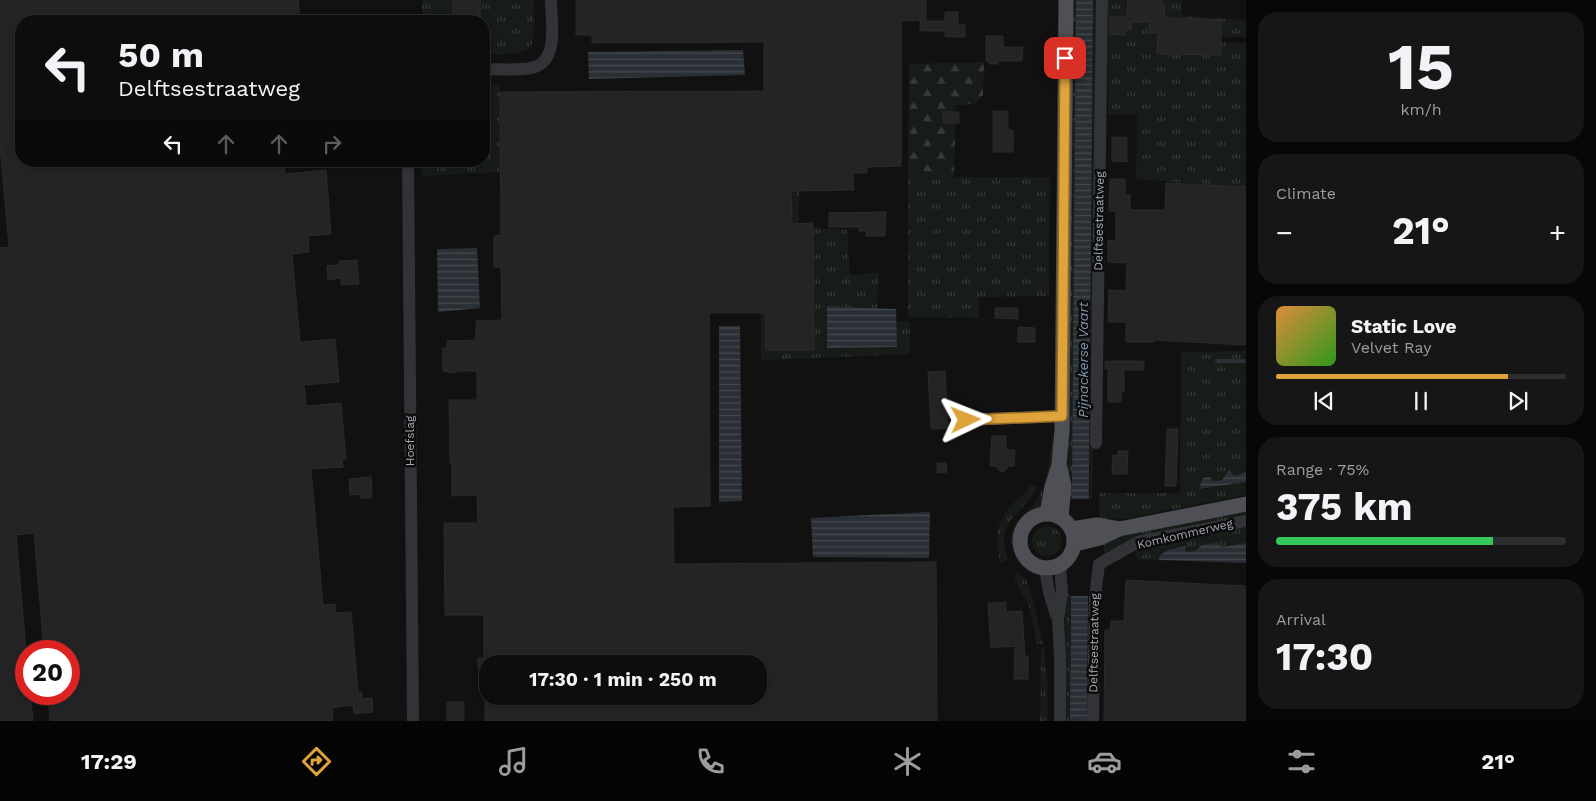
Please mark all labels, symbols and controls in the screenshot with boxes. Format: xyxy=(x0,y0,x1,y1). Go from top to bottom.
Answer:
text: 15 xyxy=(1388,29,1454,105)
text: 50 m xyxy=(118,34,204,76)
icon: left xyxy=(35,35,100,100)
pin xyxy=(1044,37,1086,79)
icon: arrive xyxy=(1051,44,1079,72)
text: Delftsestraatweg xyxy=(118,76,300,101)
text: km/h xyxy=(1400,100,1442,119)
icon: left xyxy=(159,130,187,158)
icon: ahead xyxy=(212,130,240,158)
icon: ahead xyxy=(265,130,293,158)
icon: right xyxy=(318,130,346,158)
street label: Delftsestraatweg xyxy=(1091,171,1107,271)
text: Climate xyxy=(1276,184,1336,203)
text: 21° xyxy=(1392,209,1450,253)
text: − xyxy=(1276,216,1293,249)
text: + xyxy=(1549,216,1566,249)
water label: Pijnackerse Vaart xyxy=(1075,302,1091,418)
text: Static Love xyxy=(1351,315,1456,338)
text: Velvet Ray xyxy=(1351,338,1431,357)
icon: previous xyxy=(1310,387,1338,415)
icon: pause xyxy=(1407,387,1435,415)
icon: next xyxy=(1504,387,1532,415)
position arrow xyxy=(939,393,991,445)
street label: Hoefslag xyxy=(403,415,417,466)
text: Range · 75% xyxy=(1276,460,1369,479)
text: 375 km xyxy=(1276,485,1413,529)
street label: Komkommerweg xyxy=(1136,516,1235,552)
street label: Delftsestraatweg xyxy=(1086,593,1102,693)
text: Arrival xyxy=(1276,610,1326,629)
text: 17:30 xyxy=(1276,635,1373,679)
speed limit sign: 20 xyxy=(15,640,80,705)
text: 17:30 · 1 min · 250 m xyxy=(529,668,717,691)
icon: directions xyxy=(299,744,334,779)
icon: music xyxy=(496,744,531,779)
icon: phone xyxy=(693,744,728,779)
icon: climate xyxy=(890,744,925,779)
icon: car xyxy=(1087,744,1122,779)
icon: filters xyxy=(1284,744,1319,779)
text: 17:29 xyxy=(81,749,137,774)
text: 21° xyxy=(1481,749,1515,774)

